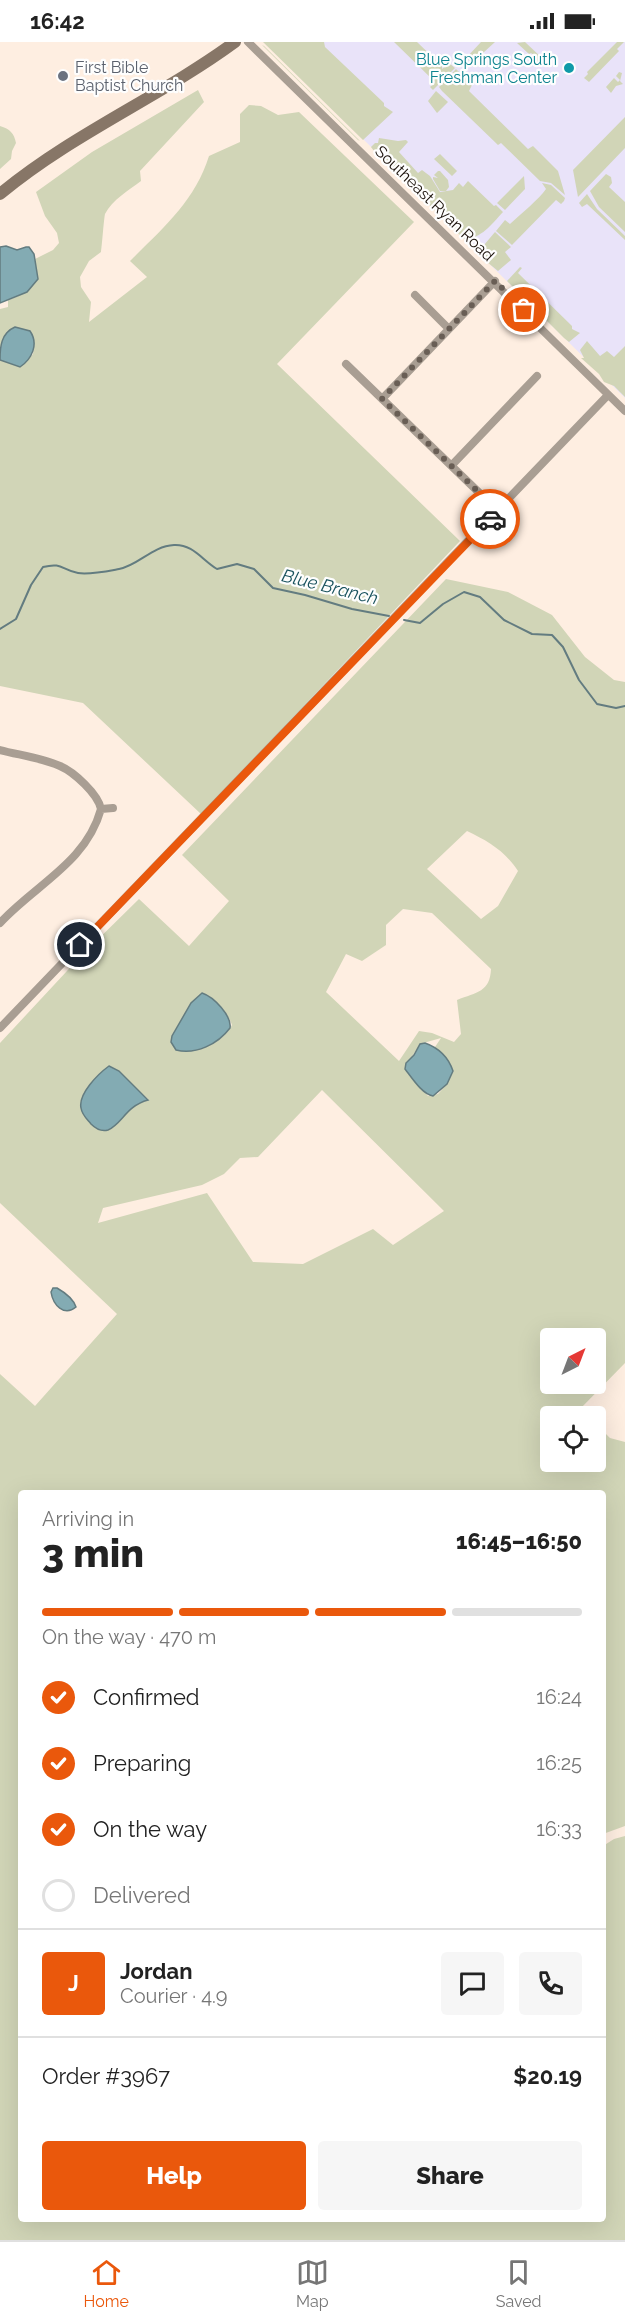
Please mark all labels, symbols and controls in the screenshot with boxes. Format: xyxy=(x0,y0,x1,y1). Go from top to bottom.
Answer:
text: 16:42 xyxy=(30,8,85,34)
place label: Blue Springs South Freshman Center xyxy=(416,50,557,87)
place label: First Bible Baptist Church xyxy=(75,58,183,95)
marker: Blue Springs South Freshman Center xyxy=(562,61,576,75)
marker: First Bible Baptist Church xyxy=(56,69,70,83)
street label: Southeast Ryan Road xyxy=(371,142,498,265)
pin xyxy=(498,284,549,335)
icon: bag xyxy=(507,293,540,326)
courier xyxy=(460,489,520,549)
icon: car xyxy=(474,503,507,536)
water label: Blue Branch xyxy=(280,564,380,609)
pin xyxy=(54,919,105,970)
icon: home xyxy=(63,928,96,961)
north arrow xyxy=(540,1328,606,1394)
map controls xyxy=(540,1328,606,1472)
button: locate xyxy=(540,1406,606,1472)
text: Arriving in xyxy=(42,1507,134,1531)
text: 16:45–16:50 xyxy=(456,1528,582,1554)
text: 3 min xyxy=(42,1530,144,1576)
text: On the way · 470 m xyxy=(42,1625,216,1649)
icon: check xyxy=(42,1681,75,1714)
text: Confirmed xyxy=(93,1684,200,1710)
text: 16:24 xyxy=(536,1685,582,1709)
icon: check xyxy=(42,1747,75,1780)
text: Preparing xyxy=(93,1750,191,1776)
text: 16:25 xyxy=(536,1751,582,1775)
icon: check xyxy=(42,1813,75,1846)
text: On the way xyxy=(93,1816,207,1842)
text: 16:33 xyxy=(536,1817,582,1841)
text: Delivered xyxy=(93,1882,191,1908)
button: chat xyxy=(441,1952,504,2015)
button: phone xyxy=(519,1952,582,2015)
text: Jordan xyxy=(120,1958,192,1984)
text: J xyxy=(68,1970,79,1996)
text: Courier · 4.9 xyxy=(120,1984,228,2008)
text: Order #3967 xyxy=(42,2063,170,2089)
text: $20.19 xyxy=(513,2063,582,2089)
button: Help xyxy=(42,2141,306,2210)
button: Share xyxy=(318,2141,582,2210)
tab: Home xyxy=(83,2256,129,2311)
tab: Map xyxy=(296,2256,329,2311)
tab: Saved xyxy=(496,2256,541,2311)

